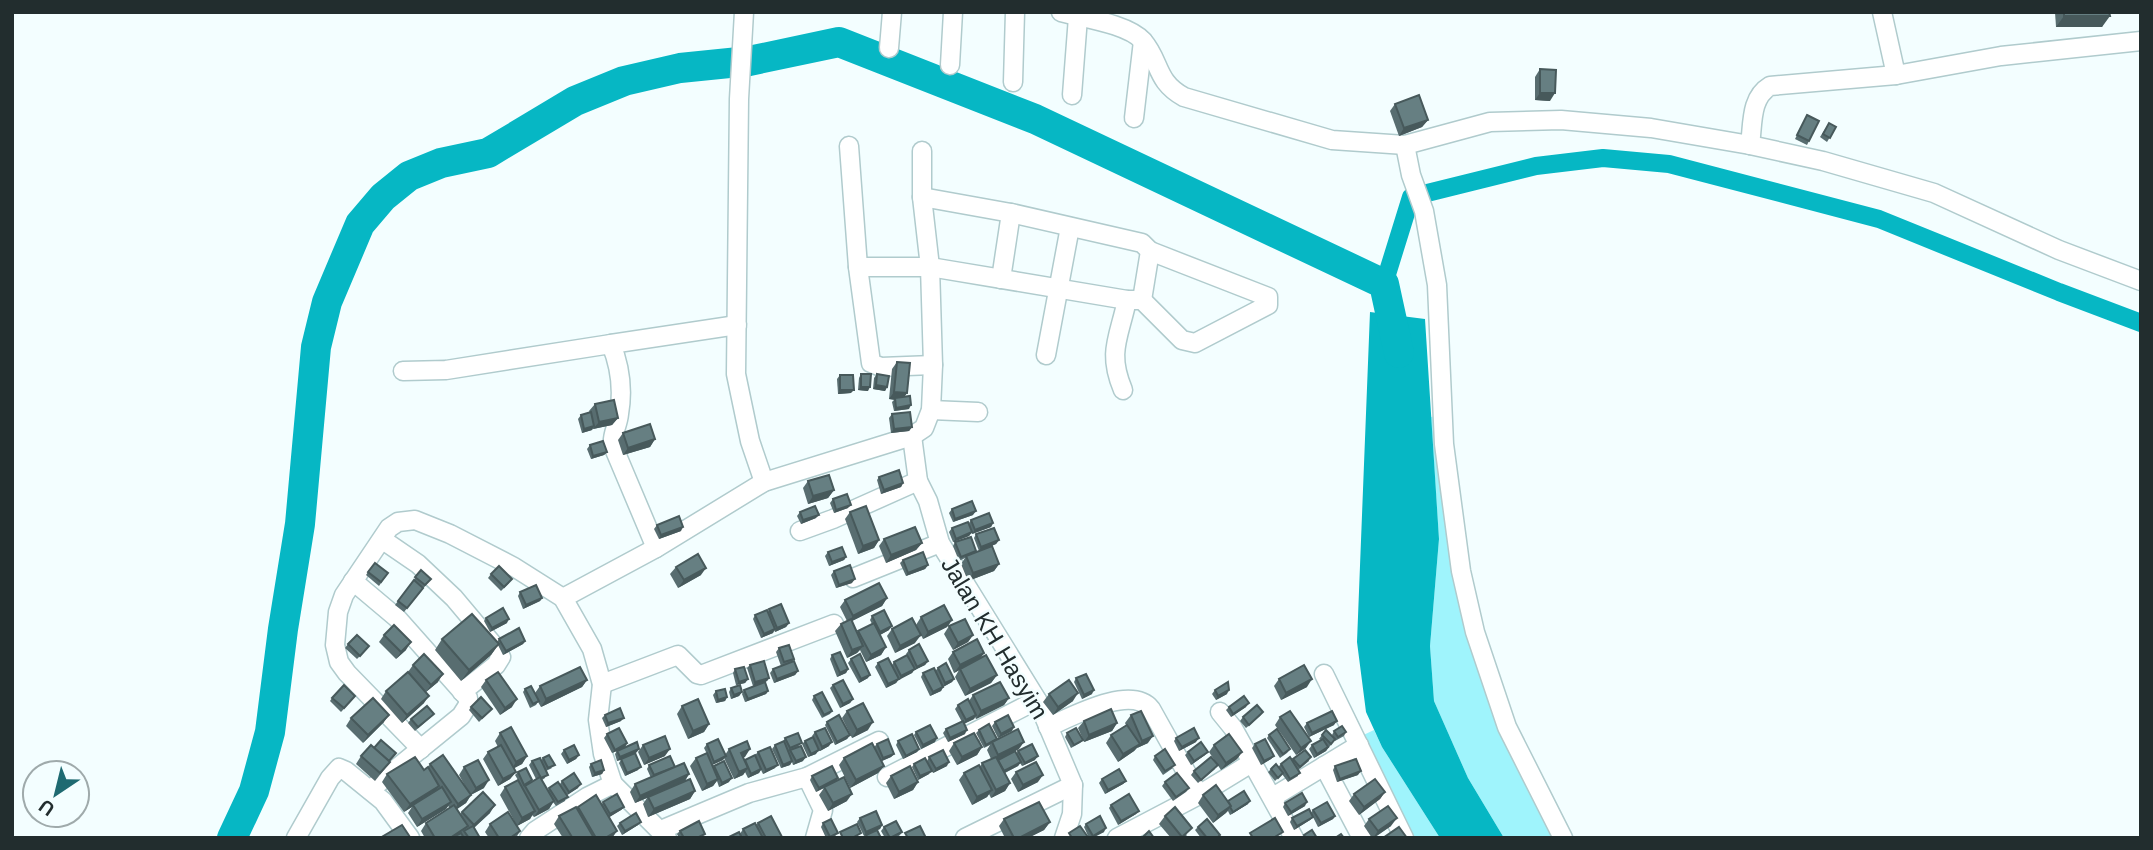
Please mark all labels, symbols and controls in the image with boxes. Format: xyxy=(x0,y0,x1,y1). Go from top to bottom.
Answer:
street label: Jalan KH Hasyim xyxy=(936,552,1054,724)
north arrow xyxy=(21,759,91,829)
text: U xyxy=(35,795,58,820)

